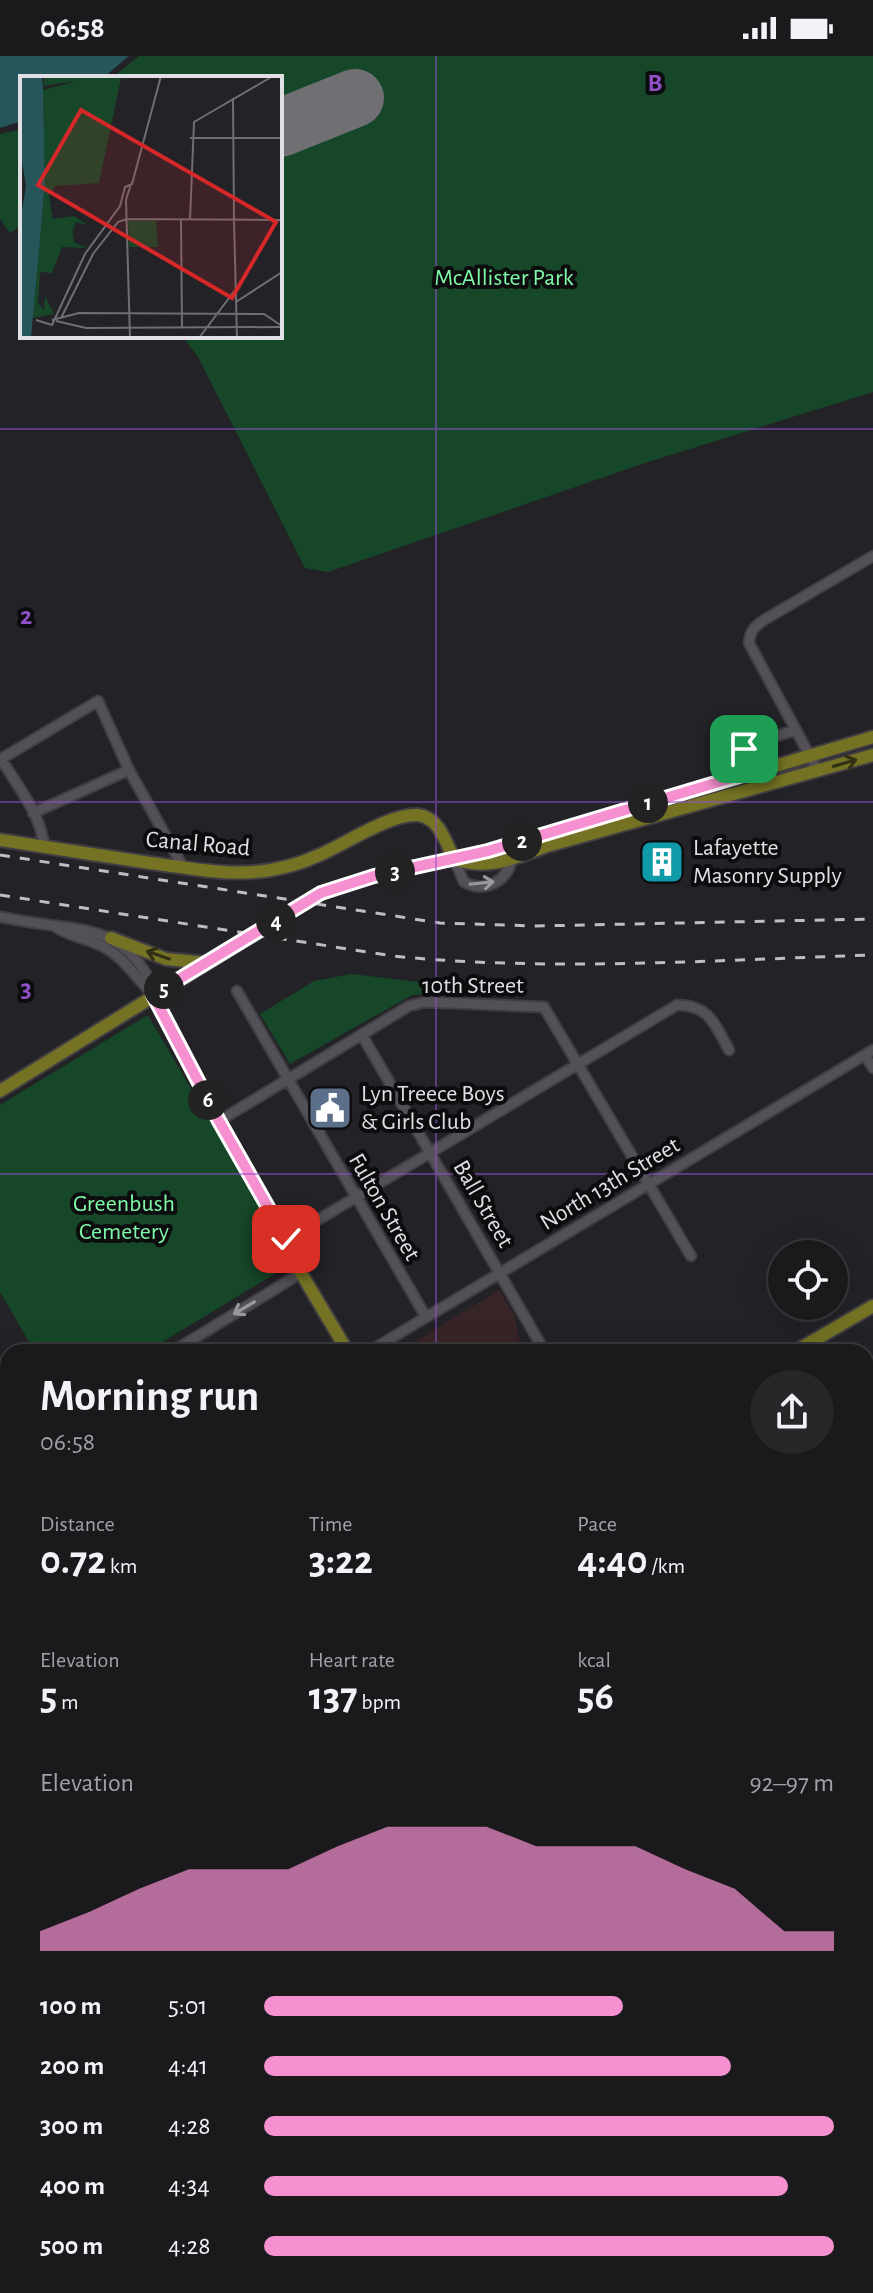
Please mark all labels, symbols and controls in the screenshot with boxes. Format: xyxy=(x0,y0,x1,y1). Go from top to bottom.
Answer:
text: 06:58 xyxy=(40,13,105,43)
text: B xyxy=(647,70,663,96)
inset map xyxy=(20,76,282,338)
park label: McAllister Park xyxy=(434,266,574,290)
text: 2 xyxy=(20,603,32,629)
pin xyxy=(710,715,778,783)
icon: arrive xyxy=(722,727,766,771)
one-way arrow xyxy=(832,755,858,770)
pin: 1 xyxy=(628,783,668,823)
text: 1 xyxy=(644,792,652,814)
pin: 2 xyxy=(502,821,542,861)
street label: Canal Road xyxy=(145,827,251,861)
text: 2 xyxy=(517,830,527,852)
place label: Lafayette Masonry Supply xyxy=(693,836,842,888)
building icon: Lafayette Masonry Supply xyxy=(638,838,686,886)
pin: 3 xyxy=(375,852,415,892)
text: 3 xyxy=(390,861,400,883)
one-way arrow xyxy=(468,876,495,891)
pin: 4 xyxy=(256,901,296,941)
text: 4 xyxy=(270,910,282,932)
one-way arrow xyxy=(146,947,171,962)
pin: 5 xyxy=(144,969,184,1009)
street label: 10th Street xyxy=(422,974,524,998)
text: 3 xyxy=(20,976,32,1002)
text: 5 xyxy=(159,978,169,1000)
pin: 6 xyxy=(188,1080,228,1120)
place label: Lyn Treece Boys & Girls Club xyxy=(361,1082,505,1134)
public building icon: Lyn Treece Boys & Girls Club xyxy=(306,1084,354,1132)
text: 6 xyxy=(203,1089,213,1111)
street label: North 13th Street xyxy=(536,1133,684,1235)
street label: Fulton Street xyxy=(344,1149,424,1265)
street label: Ball Street xyxy=(449,1156,518,1252)
park label: Greenbush Cemetery xyxy=(73,1192,175,1244)
pin xyxy=(252,1205,320,1273)
icon: check xyxy=(264,1217,308,1261)
map controls xyxy=(768,1240,848,1320)
button: locate xyxy=(768,1240,848,1320)
one-way arrow xyxy=(233,1300,256,1316)
button: share xyxy=(750,1370,834,1454)
text: Morning run xyxy=(40,1375,259,1419)
text: 06:58 xyxy=(40,1429,95,1455)
text: Distance xyxy=(40,1513,115,1535)
text: Time xyxy=(309,1513,353,1535)
text: Pace xyxy=(577,1513,617,1535)
text: 0.72 xyxy=(40,1541,106,1581)
text: 3:22 xyxy=(309,1541,373,1581)
text: 4:40 xyxy=(577,1541,648,1581)
text: km xyxy=(106,1555,137,1577)
text: /km xyxy=(648,1555,685,1577)
text: Elevation xyxy=(40,1649,120,1671)
text: Heart rate xyxy=(309,1649,395,1671)
text: kcal xyxy=(577,1649,611,1671)
text: 5 xyxy=(40,1677,57,1717)
text: 137 xyxy=(309,1677,358,1717)
text: 56 xyxy=(577,1677,614,1717)
text: m xyxy=(57,1691,79,1713)
text: bpm xyxy=(358,1691,401,1713)
text: Elevation xyxy=(40,1770,134,1796)
text: 92–97 m xyxy=(749,1770,834,1796)
text: 100 m xyxy=(40,1993,101,2019)
text: 5:01 xyxy=(168,1993,208,2019)
text: 200 m xyxy=(40,2053,104,2079)
text: 4:41 xyxy=(168,2053,208,2079)
text: 300 m xyxy=(40,2113,103,2139)
text: 4:28 xyxy=(168,2113,211,2139)
text: 400 m xyxy=(40,2173,105,2199)
text: 4:34 xyxy=(168,2173,210,2199)
text: 500 m xyxy=(40,2233,103,2259)
text: 4:28 xyxy=(168,2233,211,2259)

